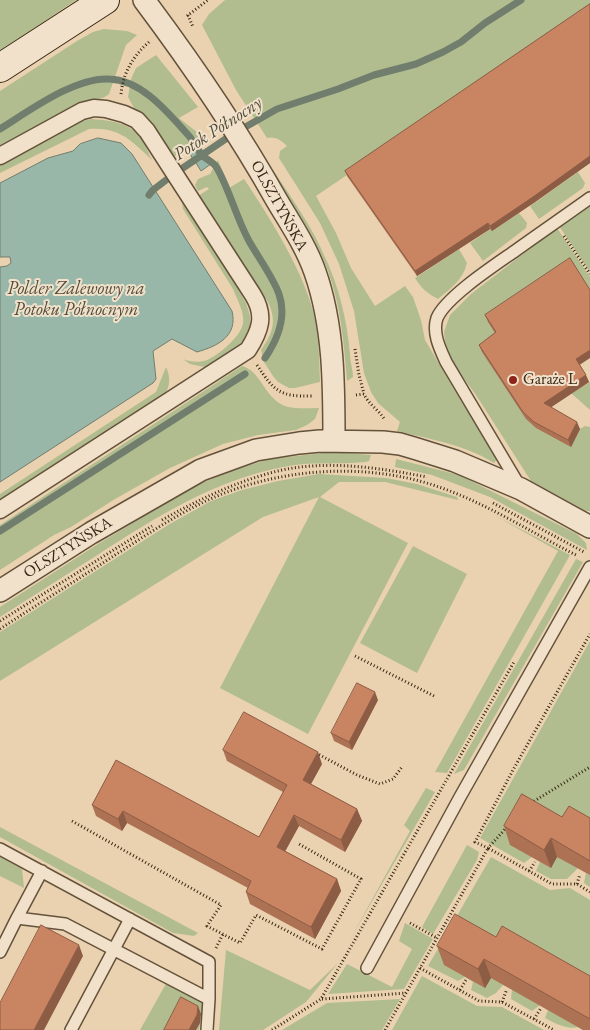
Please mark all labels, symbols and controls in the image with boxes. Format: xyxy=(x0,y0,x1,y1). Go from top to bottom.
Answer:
water label: Potok Północny xyxy=(170,92,266,166)
street label: OLSZTYŃSKA xyxy=(246,157,312,255)
water label: Polder Zalewowy na Potoku Północnym xyxy=(7,278,145,320)
place label: Garaże L xyxy=(523,370,577,390)
marker: Garaże L xyxy=(507,374,519,386)
street label: OLSZTYŃSKA xyxy=(20,513,116,583)

